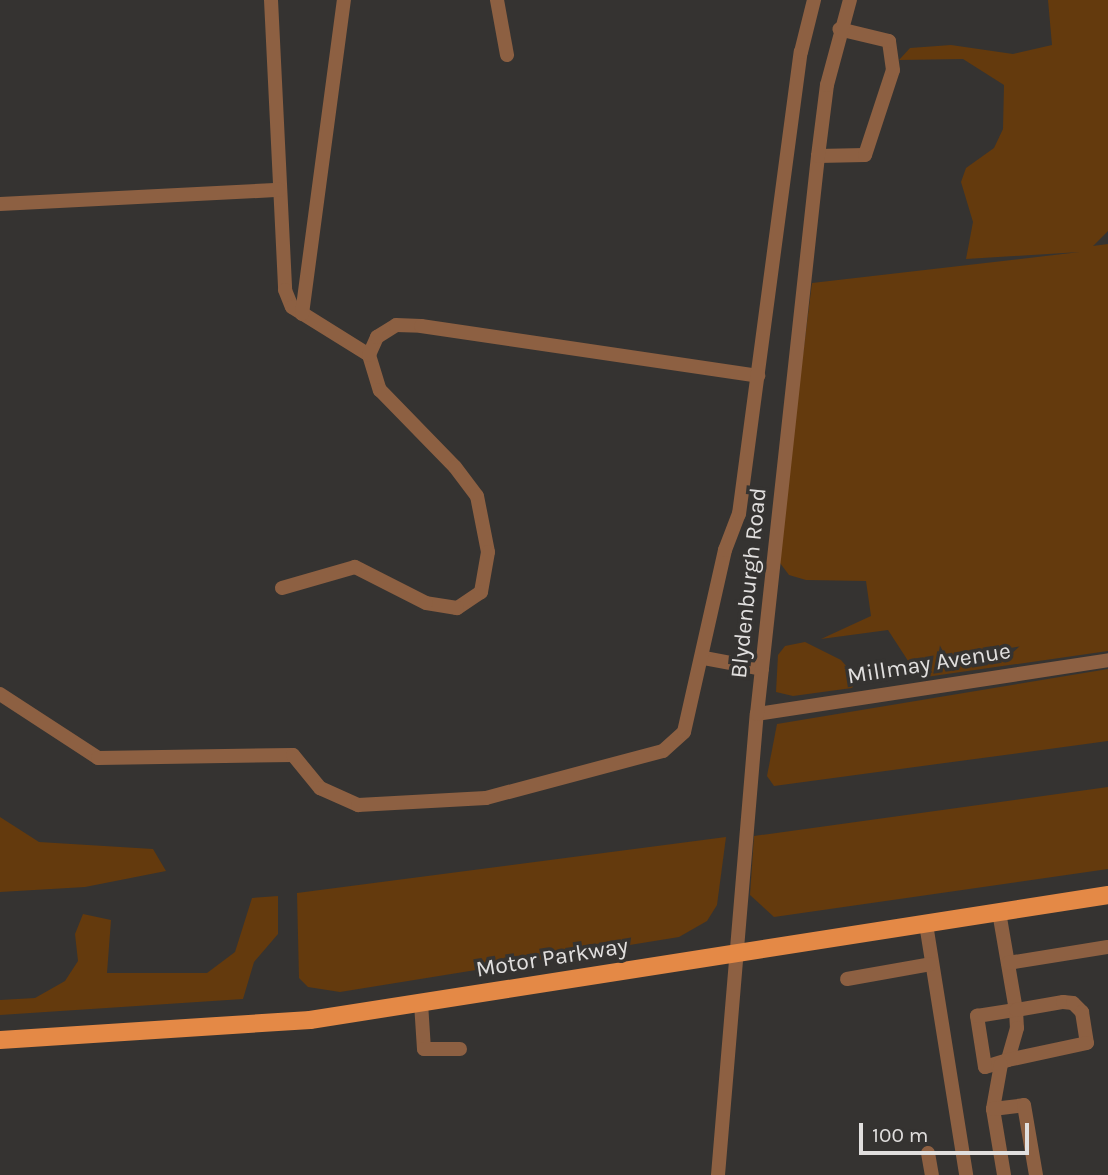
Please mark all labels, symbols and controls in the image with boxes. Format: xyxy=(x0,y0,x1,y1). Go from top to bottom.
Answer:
street label: Blydenburgh Road xyxy=(725,486,773,680)
street label: Millmay Avenue xyxy=(845,637,1013,691)
street label: Motor Parkway xyxy=(474,932,630,984)
scale bar xyxy=(863,1108,1033,1152)
text: 100 m xyxy=(872,1123,929,1147)

